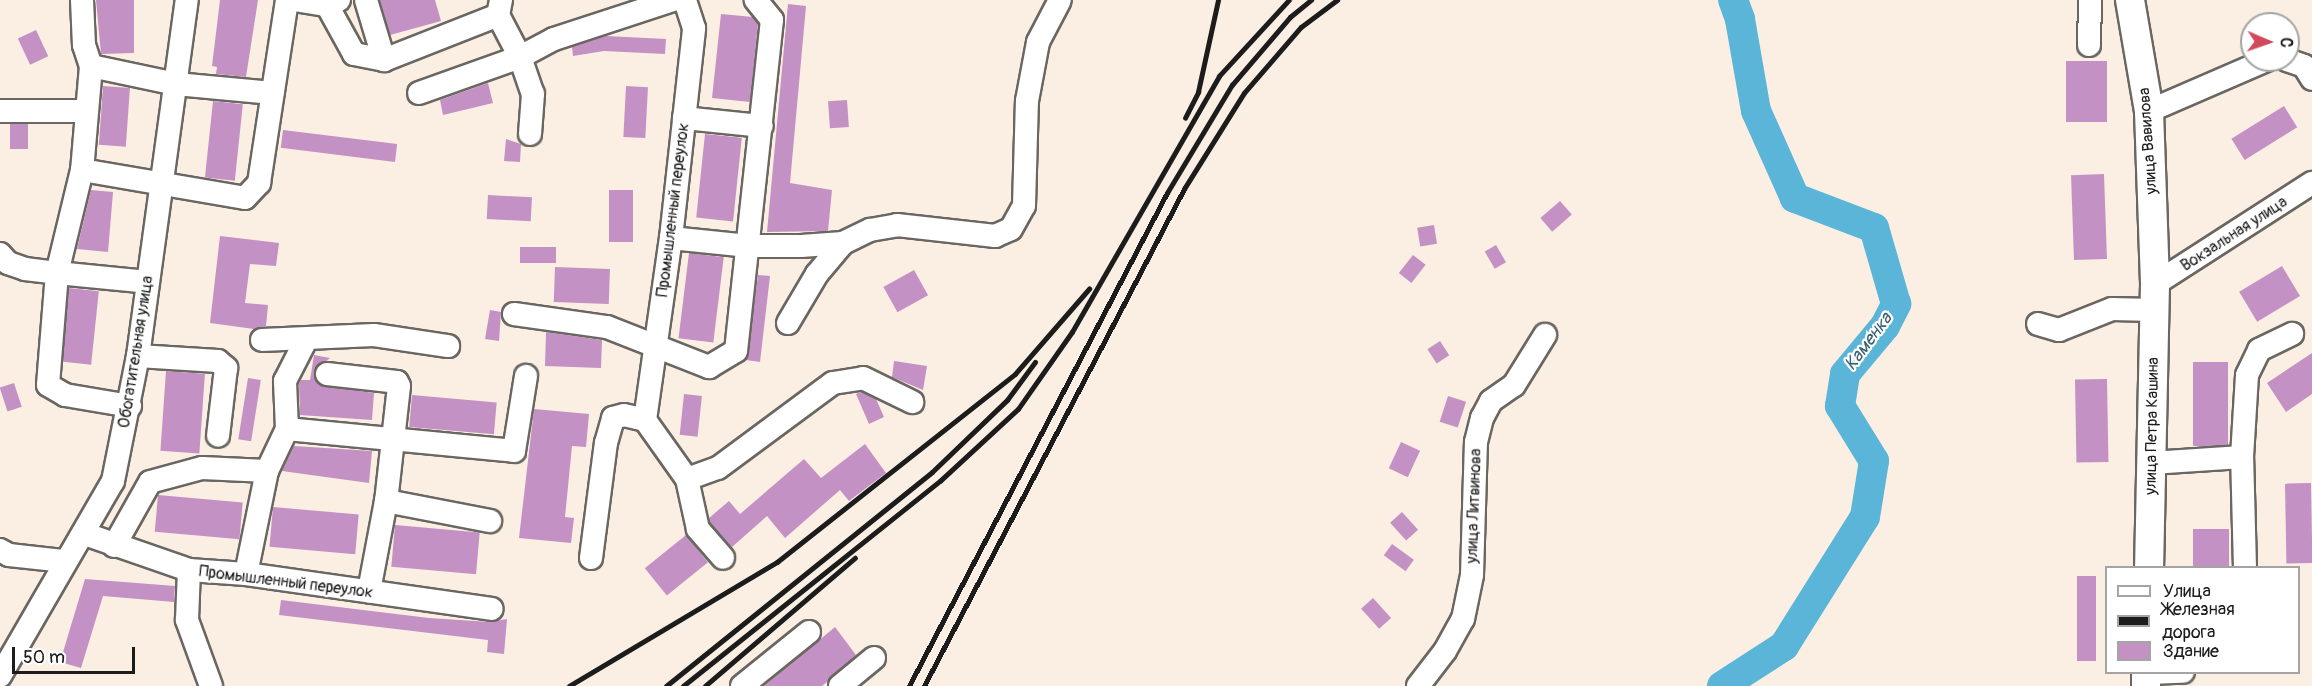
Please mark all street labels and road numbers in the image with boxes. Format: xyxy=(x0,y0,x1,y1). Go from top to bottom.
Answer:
street label: улица Вавилова xyxy=(2135,87,2161,195)
street label: Промышленный переулок xyxy=(653,122,693,298)
street label: Вокзальная улица xyxy=(2177,192,2291,276)
street label: Обогатительная улица xyxy=(114,274,158,430)
street label: улица Петра Кашина xyxy=(2141,357,2163,495)
street label: улица Литвинова xyxy=(1462,448,1486,564)
street label: Промышленный переулок xyxy=(198,562,374,602)

